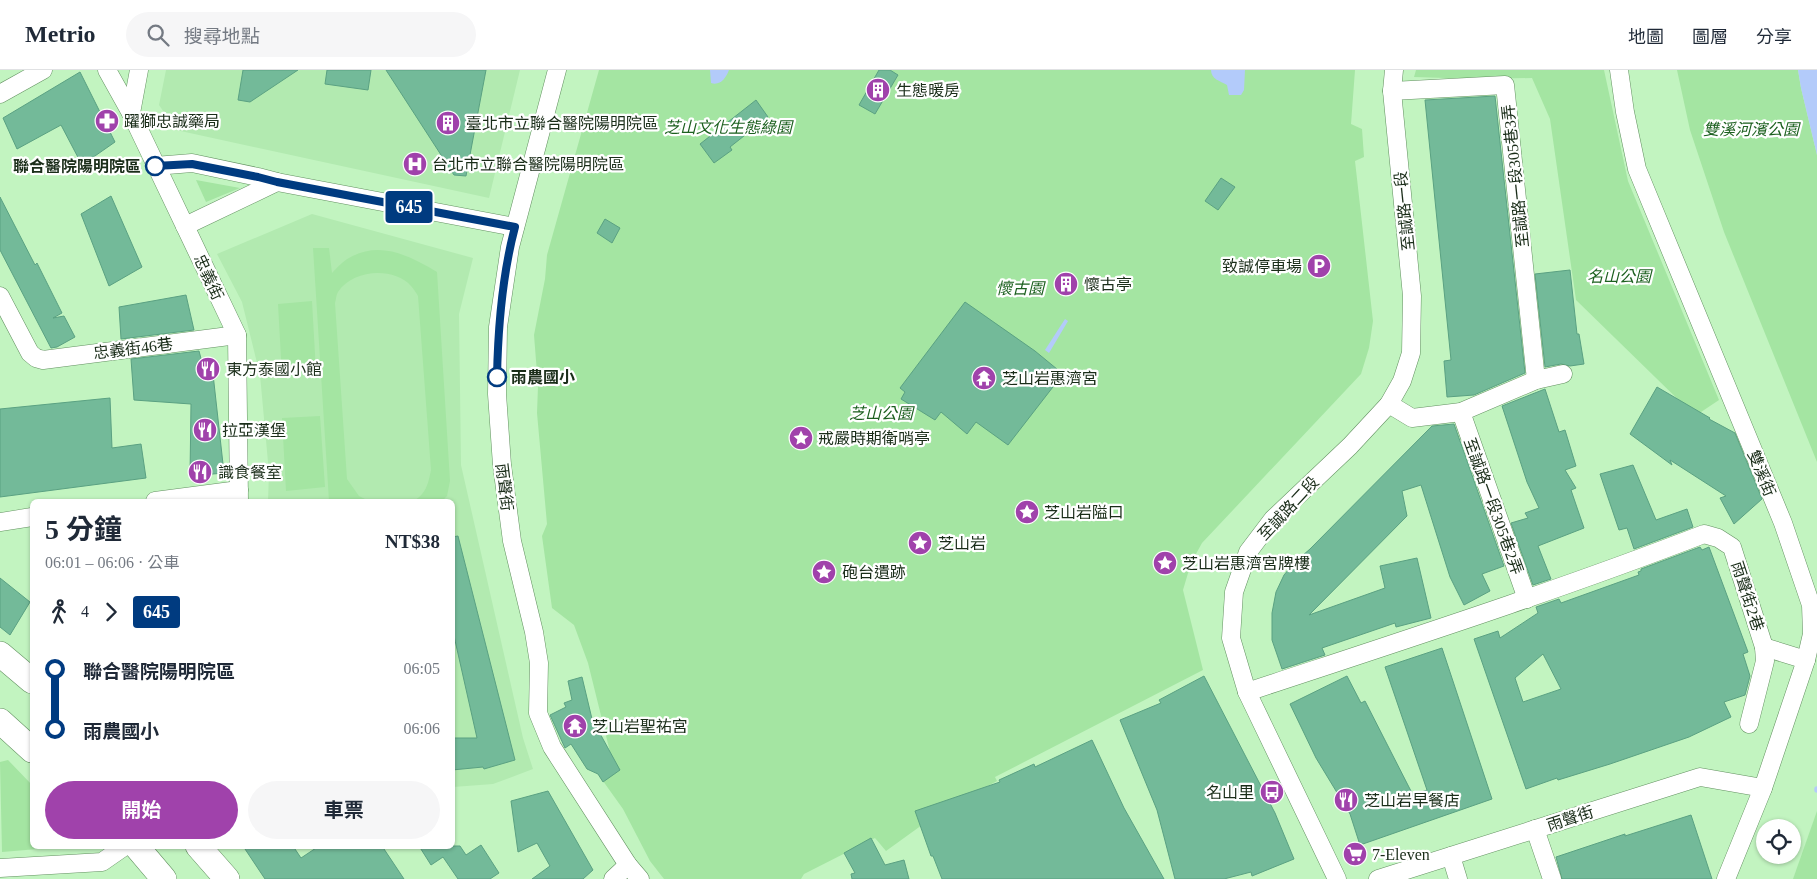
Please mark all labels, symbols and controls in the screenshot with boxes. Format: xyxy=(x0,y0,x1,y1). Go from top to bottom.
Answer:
search box xyxy=(126,12,476,57)
text: Metrio xyxy=(25,21,96,47)
icon: search xyxy=(144,21,172,49)
text: 搜尋地點 xyxy=(184,26,260,47)
text: 地圖 xyxy=(1628,27,1664,47)
text: 圖層 xyxy=(1692,27,1728,47)
text: 分享 xyxy=(1756,27,1792,47)
building icon: 生態暖房 xyxy=(865,77,891,103)
place label: 生態暖房 xyxy=(896,82,960,99)
street label: 至誠路一段305巷3弄 xyxy=(1500,103,1531,248)
pharmacy icon: 躍獅忠誠藥局 xyxy=(94,108,120,134)
building icon: 臺北市立聯合醫院陽明院區 xyxy=(435,110,461,136)
place label: 躍獅忠誠藥局 xyxy=(124,113,220,130)
place label: 臺北市立聯合醫院陽明院區 xyxy=(466,115,658,132)
park label: 芝山文化生態綠園 xyxy=(664,119,794,136)
park label: 雙溪河濱公園 xyxy=(1703,121,1801,138)
hospital icon: 台北市立聯合醫院陽明院區 xyxy=(402,151,428,177)
marker: 聯合醫院陽明院區 xyxy=(145,156,165,176)
place label: 台北市立聯合醫院陽明院區 xyxy=(432,156,624,173)
place label: 聯合醫院陽明院區 xyxy=(13,158,141,175)
street label: 至誠路一段 xyxy=(1392,170,1417,252)
line badge: 645 xyxy=(380,191,438,223)
text: 645 xyxy=(396,197,423,217)
street label: 忠義街 xyxy=(191,252,226,303)
parking icon: 致誠停車場 xyxy=(1306,253,1332,279)
place label: 致誠停車場 xyxy=(1222,258,1302,275)
park label: 名山公園 xyxy=(1587,268,1653,285)
building icon: 懷古亭 xyxy=(1053,271,1079,297)
place label: 懷古亭 xyxy=(1084,276,1132,293)
park label: 懷古園 xyxy=(996,280,1046,297)
street label: 忠義街46巷 xyxy=(92,335,174,362)
restaurant icon: 東方泰國小館 xyxy=(195,356,221,382)
place label: 東方泰國小館 xyxy=(226,361,322,378)
temple icon: 芝山岩惠濟宮 xyxy=(971,365,997,391)
marker: 雨農國小 xyxy=(487,367,507,387)
place label: 雨農國小 xyxy=(511,369,575,386)
place label: 芝山岩惠濟宮 xyxy=(1002,370,1098,387)
park label: 芝山公園 xyxy=(849,405,915,422)
restaurant icon: 拉亞漢堡 xyxy=(192,417,218,443)
place label: 拉亞漢堡 xyxy=(222,422,286,439)
place icon: 戒嚴時期衛哨亭 xyxy=(788,425,814,451)
place label: 戒嚴時期衛哨亭 xyxy=(818,430,930,447)
street label: 至誠路一段305巷2弄 xyxy=(1461,436,1526,577)
street label: 雙溪街 xyxy=(1745,448,1778,499)
restaurant icon: 識食餐室 xyxy=(187,459,213,485)
street label: 雨聲街 xyxy=(493,462,516,512)
place label: 識食餐室 xyxy=(218,464,282,481)
street label: 至誠路二段 xyxy=(1255,473,1322,543)
place icon: 芝山岩隘口 xyxy=(1014,499,1040,525)
place label: 芝山岩隘口 xyxy=(1044,504,1124,521)
text: 5 分鐘 xyxy=(45,514,122,545)
place icon: 芝山岩 xyxy=(907,530,933,556)
text: NT$38 xyxy=(385,531,440,552)
place label: 芝山岩 xyxy=(938,535,986,552)
place icon: 芝山岩惠濟宮牌樓 xyxy=(1152,550,1178,576)
text: 06:01 – 06:06 · 公車 xyxy=(45,554,179,571)
place label: 芝山岩惠濟宮牌樓 xyxy=(1182,555,1310,572)
place icon: 砲台遺跡 xyxy=(811,559,837,585)
street label: 雨聲街2巷 xyxy=(1728,559,1767,633)
place label: 砲台遺跡 xyxy=(842,564,906,581)
icon: walk xyxy=(45,598,73,626)
icon: forward xyxy=(97,598,125,626)
text: 645 xyxy=(143,602,170,622)
text: 4 xyxy=(81,603,89,620)
text: 06:05 xyxy=(404,660,440,677)
text: 聯合醫院陽明院區 xyxy=(83,661,235,682)
temple icon: 芝山岩聖祐宮 xyxy=(562,713,588,739)
place label: 芝山岩聖祐宮 xyxy=(592,718,688,735)
text: 06:06 xyxy=(404,720,440,737)
text: 雨農國小 xyxy=(83,721,159,742)
bus stop icon: 名山里 xyxy=(1259,779,1285,805)
button: 開始 xyxy=(45,781,238,839)
button: 車票 xyxy=(248,781,440,839)
place label: 名山里 xyxy=(1206,784,1254,801)
restaurant icon: 芝山岩早餐店 xyxy=(1333,787,1359,813)
place label: 芝山岩早餐店 xyxy=(1364,792,1460,809)
street label: 雨聲街 xyxy=(1545,803,1596,834)
map controls xyxy=(1756,819,1801,864)
button: locate xyxy=(1756,819,1801,864)
supermarket icon: 7-Eleven xyxy=(1342,841,1368,867)
place label: 7-Eleven xyxy=(1372,846,1430,863)

